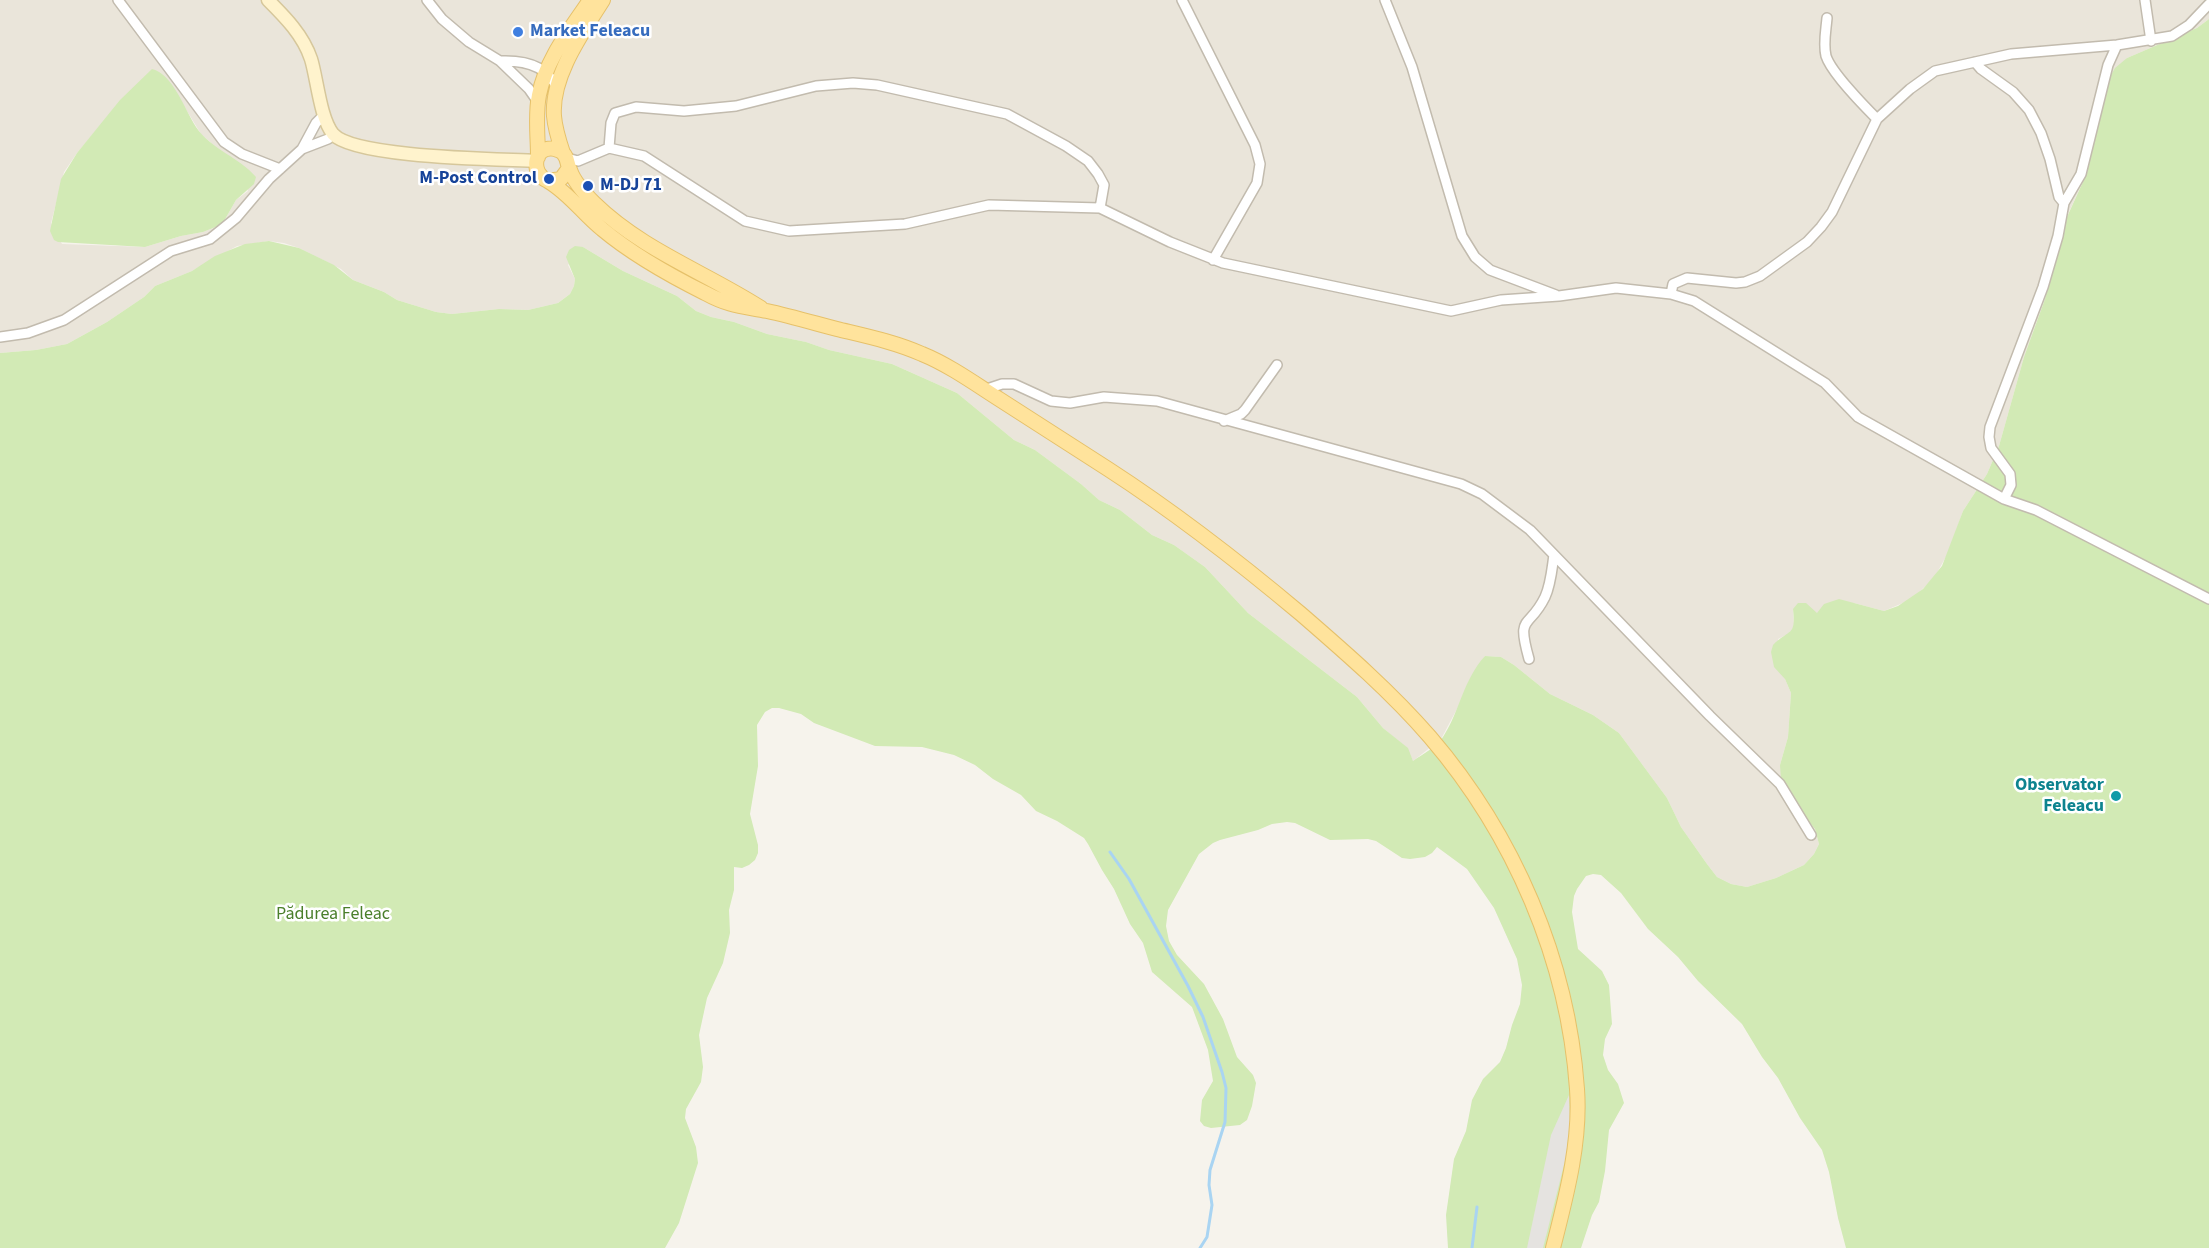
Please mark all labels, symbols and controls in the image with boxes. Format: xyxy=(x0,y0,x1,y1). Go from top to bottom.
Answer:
place label: Market Feleacu xyxy=(530,21,650,43)
marker: Market Feleacu xyxy=(511,25,525,39)
place label: M-Post Control xyxy=(419,168,537,190)
marker: M-Post Control xyxy=(542,172,556,186)
place label: M-DJ 71 xyxy=(600,175,662,197)
marker: M-DJ 71 xyxy=(581,179,595,193)
place label: Observator Feleacu xyxy=(2015,775,2104,818)
marker: Observator Feleacu xyxy=(2109,789,2123,803)
park label: Pădurea Feleac xyxy=(276,904,390,926)

